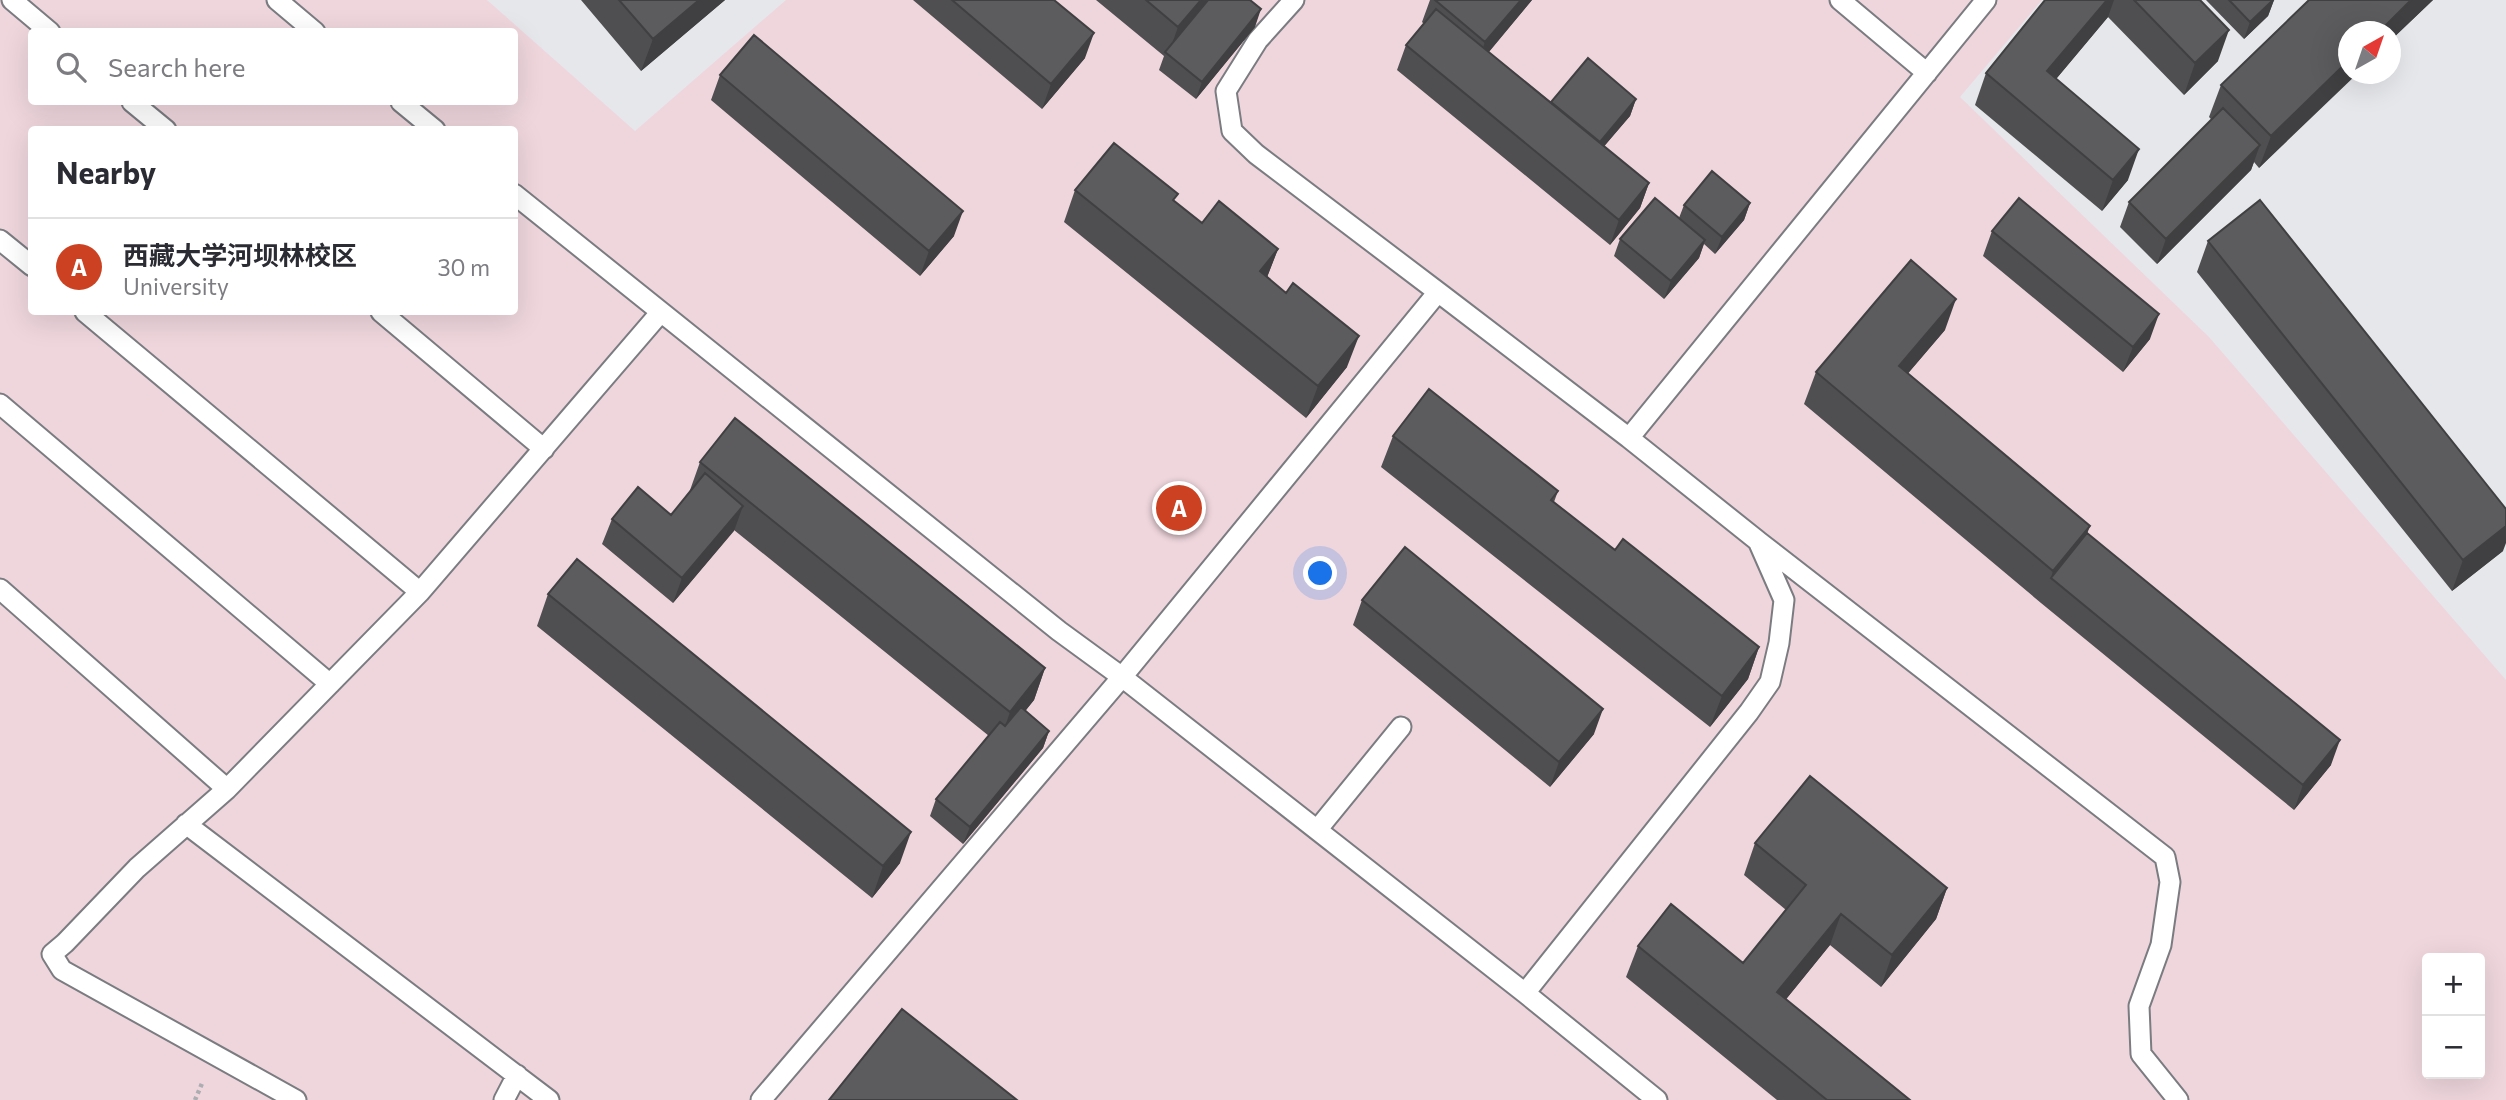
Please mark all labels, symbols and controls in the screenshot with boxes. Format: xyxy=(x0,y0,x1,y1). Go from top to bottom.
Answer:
north arrow xyxy=(2338,21,2401,84)
search box xyxy=(28,28,518,105)
icon: search xyxy=(52,48,90,86)
text: Search here xyxy=(108,51,246,82)
text: Nearby xyxy=(56,153,156,190)
text: 西藏大学河坝林校区 xyxy=(123,239,357,270)
text: A xyxy=(71,253,87,281)
text: 30 m xyxy=(437,253,490,281)
text: University xyxy=(123,272,229,300)
pin: A xyxy=(1156,482,1202,534)
your location xyxy=(1303,556,1337,590)
map controls xyxy=(2422,953,2485,1079)
button: + xyxy=(2422,953,2485,1016)
button: − xyxy=(2422,1016,2485,1079)

